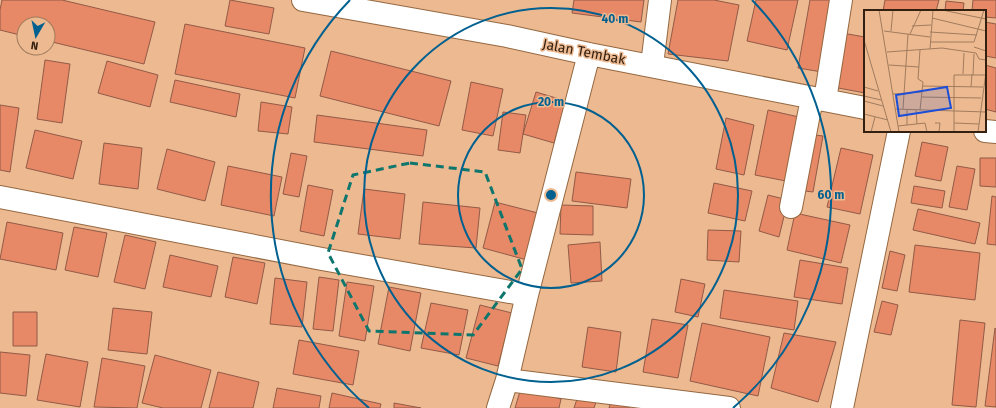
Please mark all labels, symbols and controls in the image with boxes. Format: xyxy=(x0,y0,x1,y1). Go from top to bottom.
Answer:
inset map xyxy=(864,10,986,132)
text: 40 m xyxy=(602,12,628,26)
north arrow xyxy=(16,16,56,56)
street label: Jalan Tembak xyxy=(541,36,628,69)
text: N xyxy=(30,38,39,52)
text: 20 m xyxy=(538,95,564,109)
centre of rings xyxy=(544,188,558,202)
text: 60 m xyxy=(818,188,844,202)

